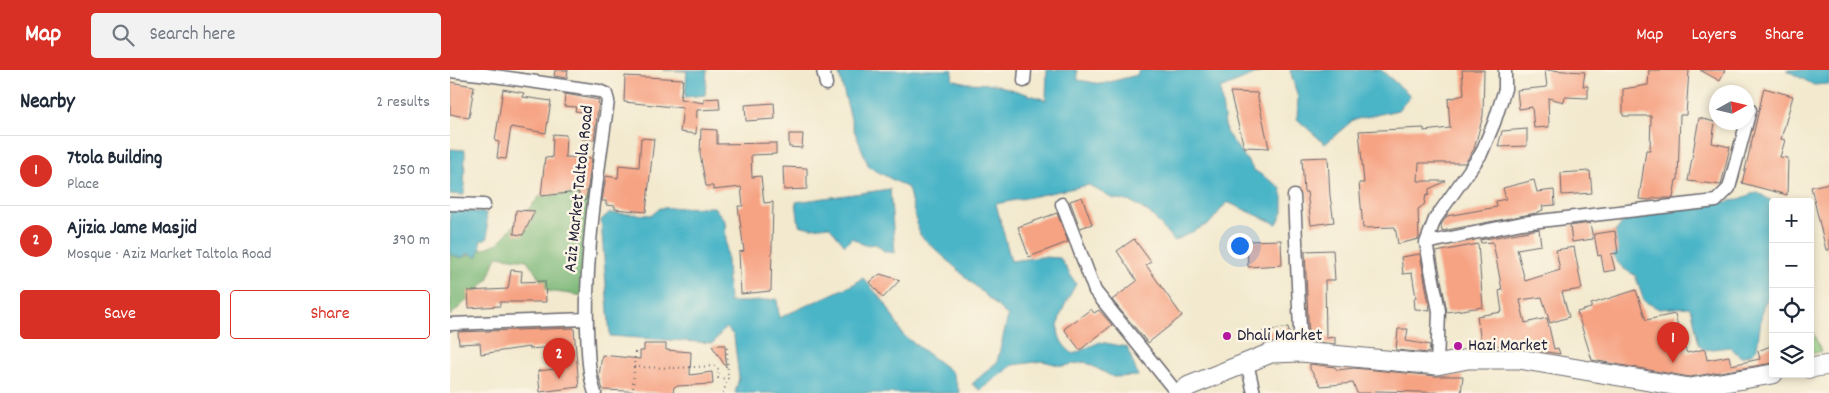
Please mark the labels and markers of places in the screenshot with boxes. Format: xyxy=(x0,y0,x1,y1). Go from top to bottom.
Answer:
pin: 1 xyxy=(1657,322,1689,363)
place label: Dhali Market xyxy=(1237,324,1323,349)
marker: Dhali Market xyxy=(1221,330,1233,342)
place label: Hazi Market xyxy=(1468,334,1548,359)
pin: 2 xyxy=(543,338,575,379)
marker: Hazi Market xyxy=(1452,340,1464,352)

